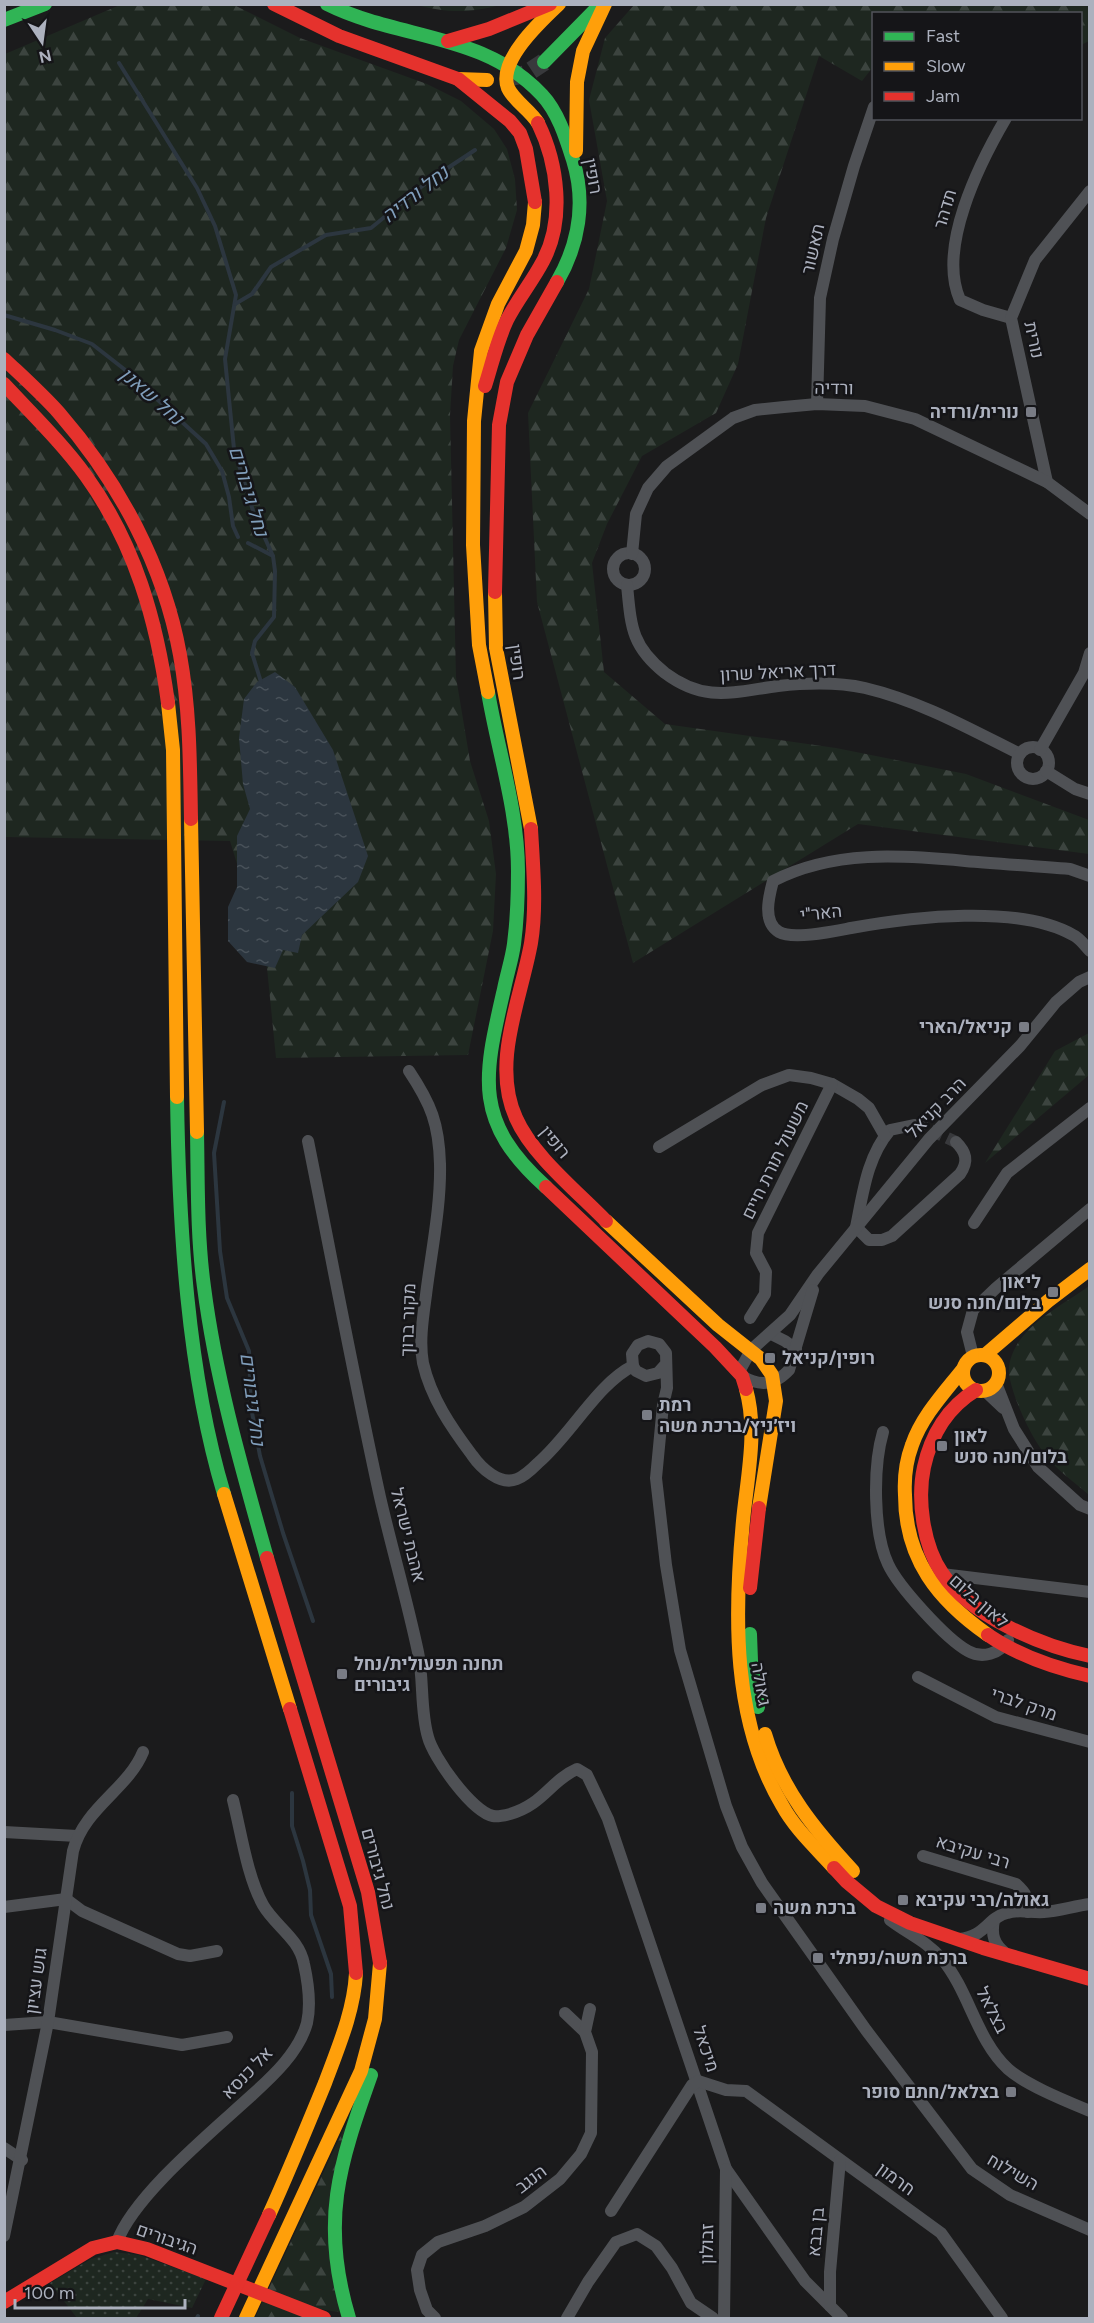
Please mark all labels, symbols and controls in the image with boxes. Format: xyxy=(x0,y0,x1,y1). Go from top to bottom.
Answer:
north arrow xyxy=(12,12,72,72)
legend xyxy=(872,12,1082,120)
text: Fast xyxy=(926,25,960,47)
text: N xyxy=(37,45,53,67)
text: Slow xyxy=(926,55,965,77)
text: Jam xyxy=(926,85,960,107)
street label: רופין xyxy=(579,156,607,196)
water label: נחל ורדיה xyxy=(377,159,455,228)
street label: תדהר xyxy=(929,187,961,231)
street label: תאשור xyxy=(797,222,829,276)
street label: נורית xyxy=(1019,319,1049,361)
water label: נחל שאנן xyxy=(115,362,190,431)
street label: ורדיה xyxy=(814,377,854,399)
place label: נורית/ורדיה xyxy=(930,401,1019,423)
marker: נורית/ורדיה xyxy=(1024,405,1038,419)
water label: נחל גיבורים xyxy=(224,443,275,541)
street label: רופין xyxy=(504,643,530,681)
street label: דרך אריאל שרון xyxy=(719,658,837,686)
street label: האר"י xyxy=(799,900,843,926)
place label: קניאל/הארי xyxy=(919,1016,1012,1038)
marker: קניאל/הארי xyxy=(1017,1020,1031,1034)
street label: הרב קניאל xyxy=(901,1073,971,1143)
street label: משעול תורת חיים xyxy=(737,1097,813,1223)
street label: רופין xyxy=(535,1121,575,1163)
place label: ליאון בלום/חנה סנש xyxy=(928,1271,1041,1314)
street label: מקור ברוך xyxy=(396,1283,420,1357)
marker: ליאון בלום/חנה סנש xyxy=(1046,1285,1060,1299)
place label: רופין/קניאל xyxy=(782,1347,875,1369)
water label: נחל גיבורים xyxy=(235,1351,271,1449)
marker: רופין/קניאל xyxy=(763,1351,777,1365)
place label: רמת ויז׳ניץ/ברכת משה xyxy=(659,1394,796,1437)
marker: רמת ויז׳ניץ/ברכת משה xyxy=(640,1408,654,1422)
place label: לאון בלום/חנה סנש xyxy=(954,1425,1067,1468)
marker: לאון בלום/חנה סנש xyxy=(935,1439,949,1453)
street label: אהבת ישראל xyxy=(386,1485,430,1585)
street label: לאון בלום xyxy=(945,1569,1013,1633)
place label: תחנה תפעולית/נחל גיבורים xyxy=(354,1653,503,1696)
street label: גאולה xyxy=(746,1661,776,1707)
marker: תחנה תפעולית/נחל גיבורים xyxy=(335,1667,349,1681)
street label: מרק לברי xyxy=(988,1682,1060,1726)
street label: נחל גיבורים xyxy=(357,1826,399,1912)
street label: רבי עקיבא xyxy=(933,1830,1013,1874)
place label: גאולה/רבי עקיבא xyxy=(915,1889,1049,1911)
marker: גאולה/רבי עקיבא xyxy=(896,1893,910,1907)
place label: ברכת משה xyxy=(773,1897,856,1919)
marker: ברכת משה xyxy=(754,1901,768,1915)
street label: גוש עציון xyxy=(20,1946,52,2016)
place label: ברכת משה/נפתלי xyxy=(830,1947,968,1969)
marker: ברכת משה/נפתלי xyxy=(811,1951,825,1965)
street label: בצלאל xyxy=(971,1983,1013,2037)
street label: מיכאל xyxy=(688,2023,724,2075)
street label: אל כנסא xyxy=(217,2042,277,2104)
place label: בצלאל/חתם סופר xyxy=(862,2081,999,2103)
marker: בצלאל/חתם סופר xyxy=(1004,2085,1018,2099)
street label: השילוח xyxy=(983,2149,1043,2195)
street label: חרמון xyxy=(873,2158,919,2200)
street label: הנגב xyxy=(511,2160,551,2198)
street label: בן בבא xyxy=(803,2206,829,2258)
street label: הגיבורים xyxy=(133,2218,201,2260)
street label: זבולון xyxy=(696,2223,718,2265)
scale bar xyxy=(15,2272,184,2310)
text: 100 m xyxy=(24,2282,74,2304)

